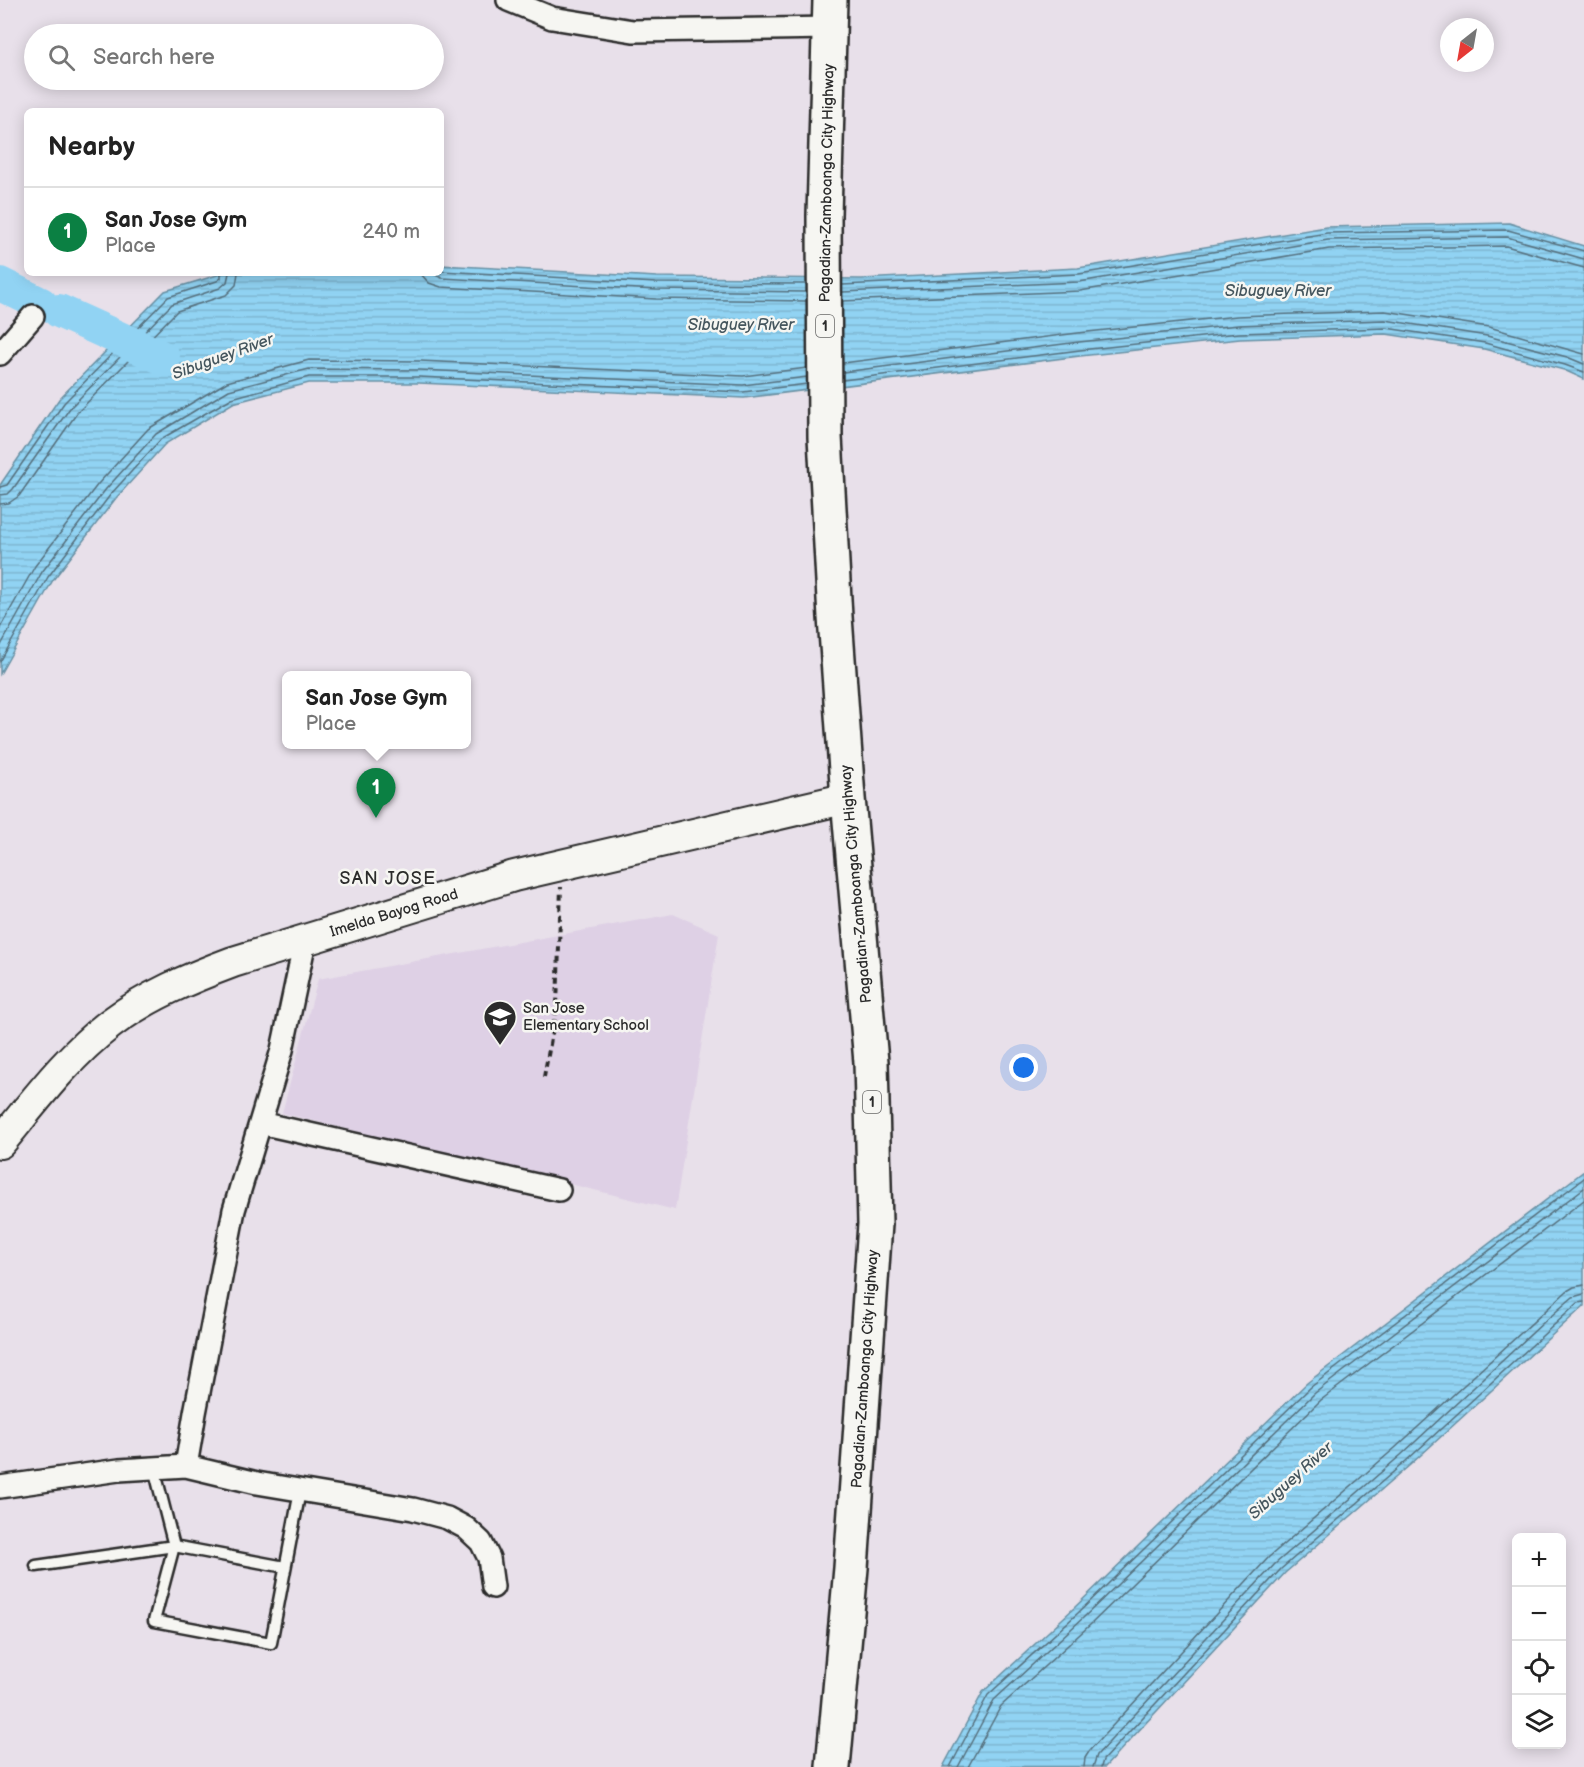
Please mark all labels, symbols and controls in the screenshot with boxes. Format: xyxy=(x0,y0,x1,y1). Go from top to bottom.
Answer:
north arrow xyxy=(1440,18,1494,72)
search box xyxy=(24,24,444,90)
icon: search xyxy=(45,41,78,74)
text: Search here xyxy=(93,44,215,71)
street label: Pagadian-Zamboanga City Highway xyxy=(815,63,839,303)
text: Nearby xyxy=(48,132,135,163)
text: San Jose Gym xyxy=(105,207,247,234)
text: 1 xyxy=(63,220,72,244)
text: 240 m xyxy=(363,220,420,244)
text: Place xyxy=(105,234,156,258)
water label: Sibuguey River xyxy=(1225,282,1332,301)
road number: 1 xyxy=(816,315,834,337)
water label: Sibuguey River xyxy=(688,316,795,335)
water label: Sibuguey River xyxy=(170,329,277,384)
popup xyxy=(282,671,471,749)
text: San Jose Gym xyxy=(305,685,448,712)
text: Place xyxy=(305,712,356,736)
street label: Pagadian-Zamboanga City Highway xyxy=(836,764,876,1004)
pin: 1 xyxy=(356,768,395,818)
district label: SAN JOSE xyxy=(339,868,437,889)
street label: Imelda Bayog Road xyxy=(328,884,460,942)
school or university icon: San Jose Elementary School xyxy=(482,999,518,1046)
place label: San Jose Elementary School xyxy=(523,999,649,1035)
your location xyxy=(1009,1053,1038,1082)
road number: 1 xyxy=(863,1091,881,1113)
street label: Pagadian-Zamboanga City Highway xyxy=(847,1249,883,1489)
water label: Sibuguey River xyxy=(1245,1438,1338,1524)
map controls xyxy=(1512,1533,1566,1749)
button: + xyxy=(1512,1533,1566,1587)
button: − xyxy=(1512,1587,1566,1641)
button: locate xyxy=(1512,1641,1566,1695)
button: layers xyxy=(1512,1695,1566,1749)

